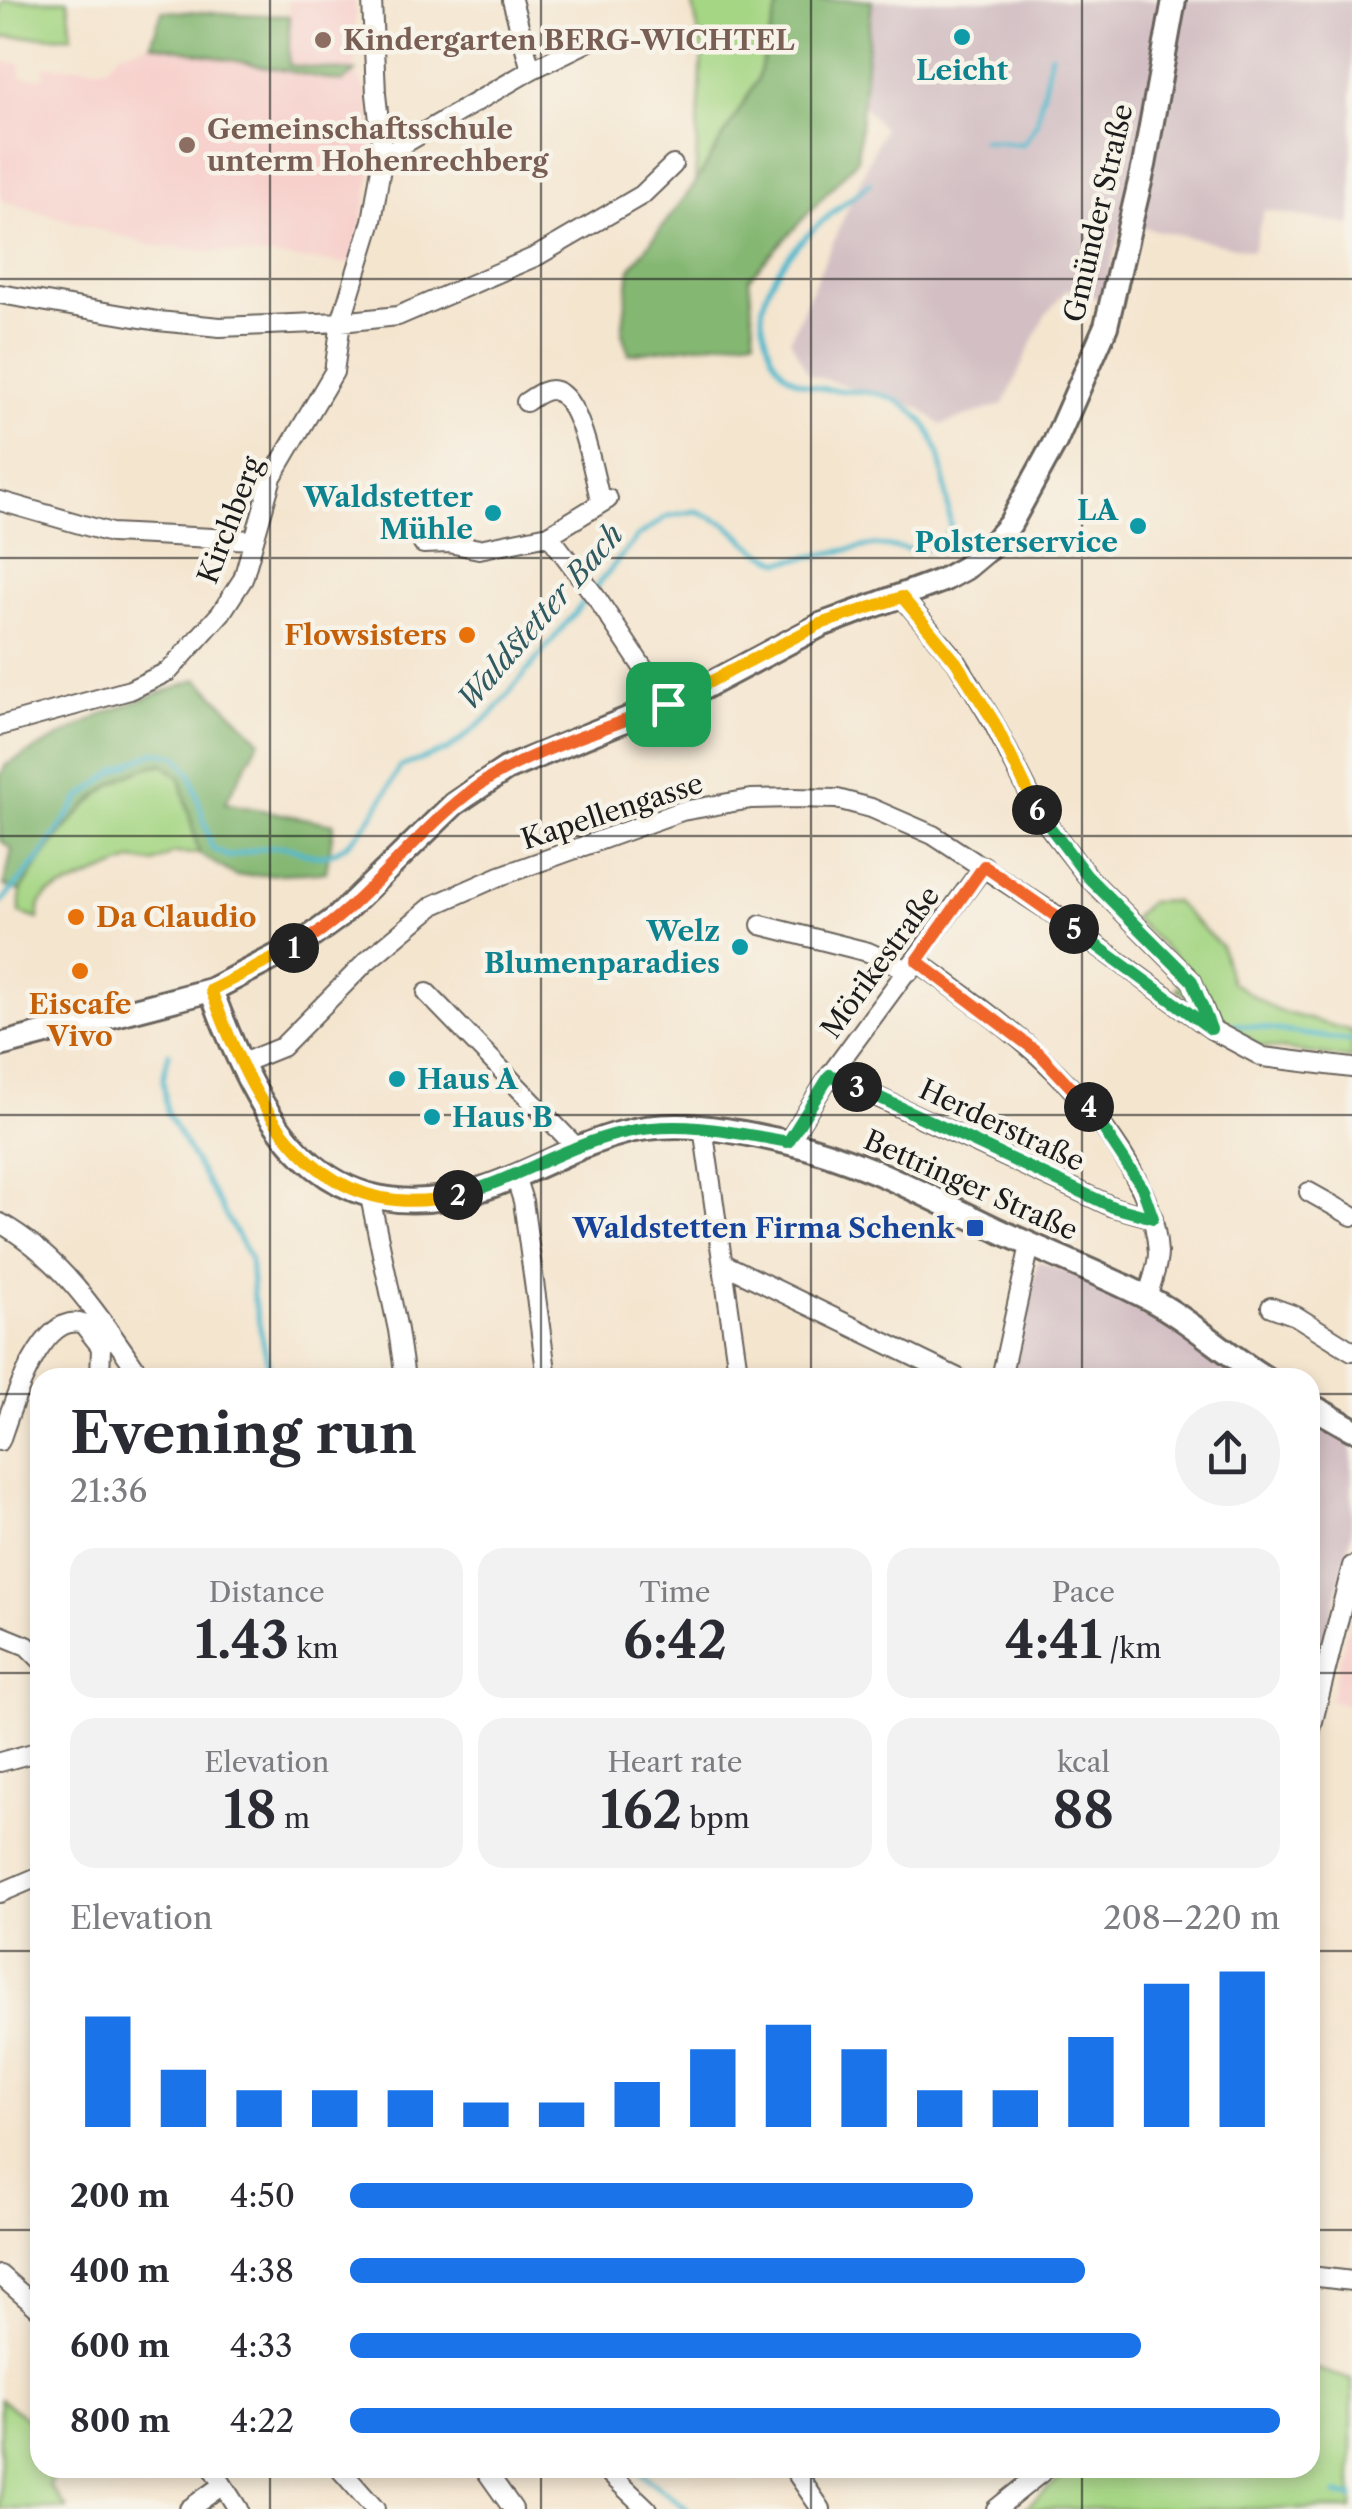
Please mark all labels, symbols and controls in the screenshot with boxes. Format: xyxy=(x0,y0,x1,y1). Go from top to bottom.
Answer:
place label: Kindergarten BERG-WICHTEL xyxy=(343,23,795,57)
marker: Leicht xyxy=(951,26,973,48)
marker: Kindergarten BERG-WICHTEL xyxy=(312,29,334,51)
place label: Leicht xyxy=(916,53,1009,87)
street label: Gmünder Straße xyxy=(1056,101,1140,325)
place label: Gemeinschaftsschule unterm Hohenrechberg xyxy=(207,112,549,178)
marker: Gemeinschaftsschule unterm Hohenrechberg xyxy=(176,134,198,156)
street label: Kirchberg xyxy=(190,452,270,588)
place label: Waldstetter Mühle xyxy=(302,480,473,546)
place label: LA Polsterservice xyxy=(915,493,1119,559)
marker: Waldstetter Mühle xyxy=(482,502,504,524)
marker: LA Polsterservice xyxy=(1127,515,1149,537)
water label: Waldstetter Bach xyxy=(449,516,631,718)
place label: Flowsisters xyxy=(284,618,447,652)
marker: Flowsisters xyxy=(456,624,478,646)
pin xyxy=(626,662,711,747)
icon: arrive xyxy=(641,677,696,732)
street label: Kapellengasse xyxy=(517,766,707,856)
pin: 6 xyxy=(1012,785,1062,835)
text: 6 xyxy=(1029,793,1045,827)
street label: Mörikestraße xyxy=(814,879,946,1045)
place label: Da Claudio xyxy=(96,900,257,934)
pin: 5 xyxy=(1049,904,1099,954)
marker: Da Claudio xyxy=(65,906,87,928)
text: 5 xyxy=(1066,912,1082,946)
place label: Welz Blumenparadies xyxy=(484,914,720,980)
pin: 1 xyxy=(269,923,319,973)
text: 1 xyxy=(288,931,300,965)
marker: Welz Blumenparadies xyxy=(729,936,751,958)
marker: Eiscafe Vivo xyxy=(69,960,91,982)
place label: Eiscafe Vivo xyxy=(29,987,131,1053)
place label: Haus A xyxy=(417,1062,519,1096)
pin: 3 xyxy=(832,1062,882,1112)
marker: Haus A xyxy=(386,1068,408,1090)
text: 3 xyxy=(849,1070,865,1104)
street label: Herderstraße xyxy=(914,1072,1090,1178)
pin: 4 xyxy=(1064,1082,1114,1132)
text: 4 xyxy=(1081,1090,1097,1124)
place label: Haus B xyxy=(452,1100,553,1134)
marker: Haus B xyxy=(421,1106,443,1128)
street label: Bettringer Straße xyxy=(859,1123,1083,1247)
pin: 2 xyxy=(433,1170,483,1220)
text: 2 xyxy=(450,1178,466,1212)
place label: Waldstetten Firma Schenk xyxy=(572,1211,956,1245)
marker: Waldstetten Firma Schenk xyxy=(964,1217,986,1239)
text: Evening run xyxy=(70,1400,417,1467)
button: share xyxy=(1175,1401,1280,1506)
text: 21:36 xyxy=(70,1471,147,1510)
text: Distance xyxy=(209,1575,325,1609)
text: Time xyxy=(640,1575,710,1609)
text: Pace xyxy=(1052,1575,1115,1609)
text: 1.43 xyxy=(195,1609,289,1671)
text: 6:42 xyxy=(623,1609,727,1671)
text: 4:41 xyxy=(1005,1609,1102,1671)
text: km xyxy=(289,1631,339,1665)
text: /km xyxy=(1102,1631,1162,1665)
text: Elevation xyxy=(204,1745,329,1779)
text: Heart rate xyxy=(608,1745,742,1779)
text: kcal xyxy=(1057,1745,1110,1779)
text: 18 xyxy=(223,1779,277,1841)
text: 162 xyxy=(600,1779,682,1841)
text: 88 xyxy=(1053,1779,1114,1841)
text: m xyxy=(277,1801,310,1835)
text: bpm xyxy=(682,1801,750,1835)
text: Elevation xyxy=(70,1898,213,1937)
text: 208–220 m xyxy=(1103,1898,1280,1937)
text: 200 m xyxy=(70,2176,170,2215)
text: 4:50 xyxy=(230,2176,295,2215)
text: 400 m xyxy=(70,2251,170,2290)
text: 4:38 xyxy=(230,2251,294,2290)
text: 600 m xyxy=(70,2326,170,2365)
text: 4:33 xyxy=(230,2326,293,2365)
text: 800 m xyxy=(70,2401,170,2440)
text: 4:22 xyxy=(230,2401,294,2440)

